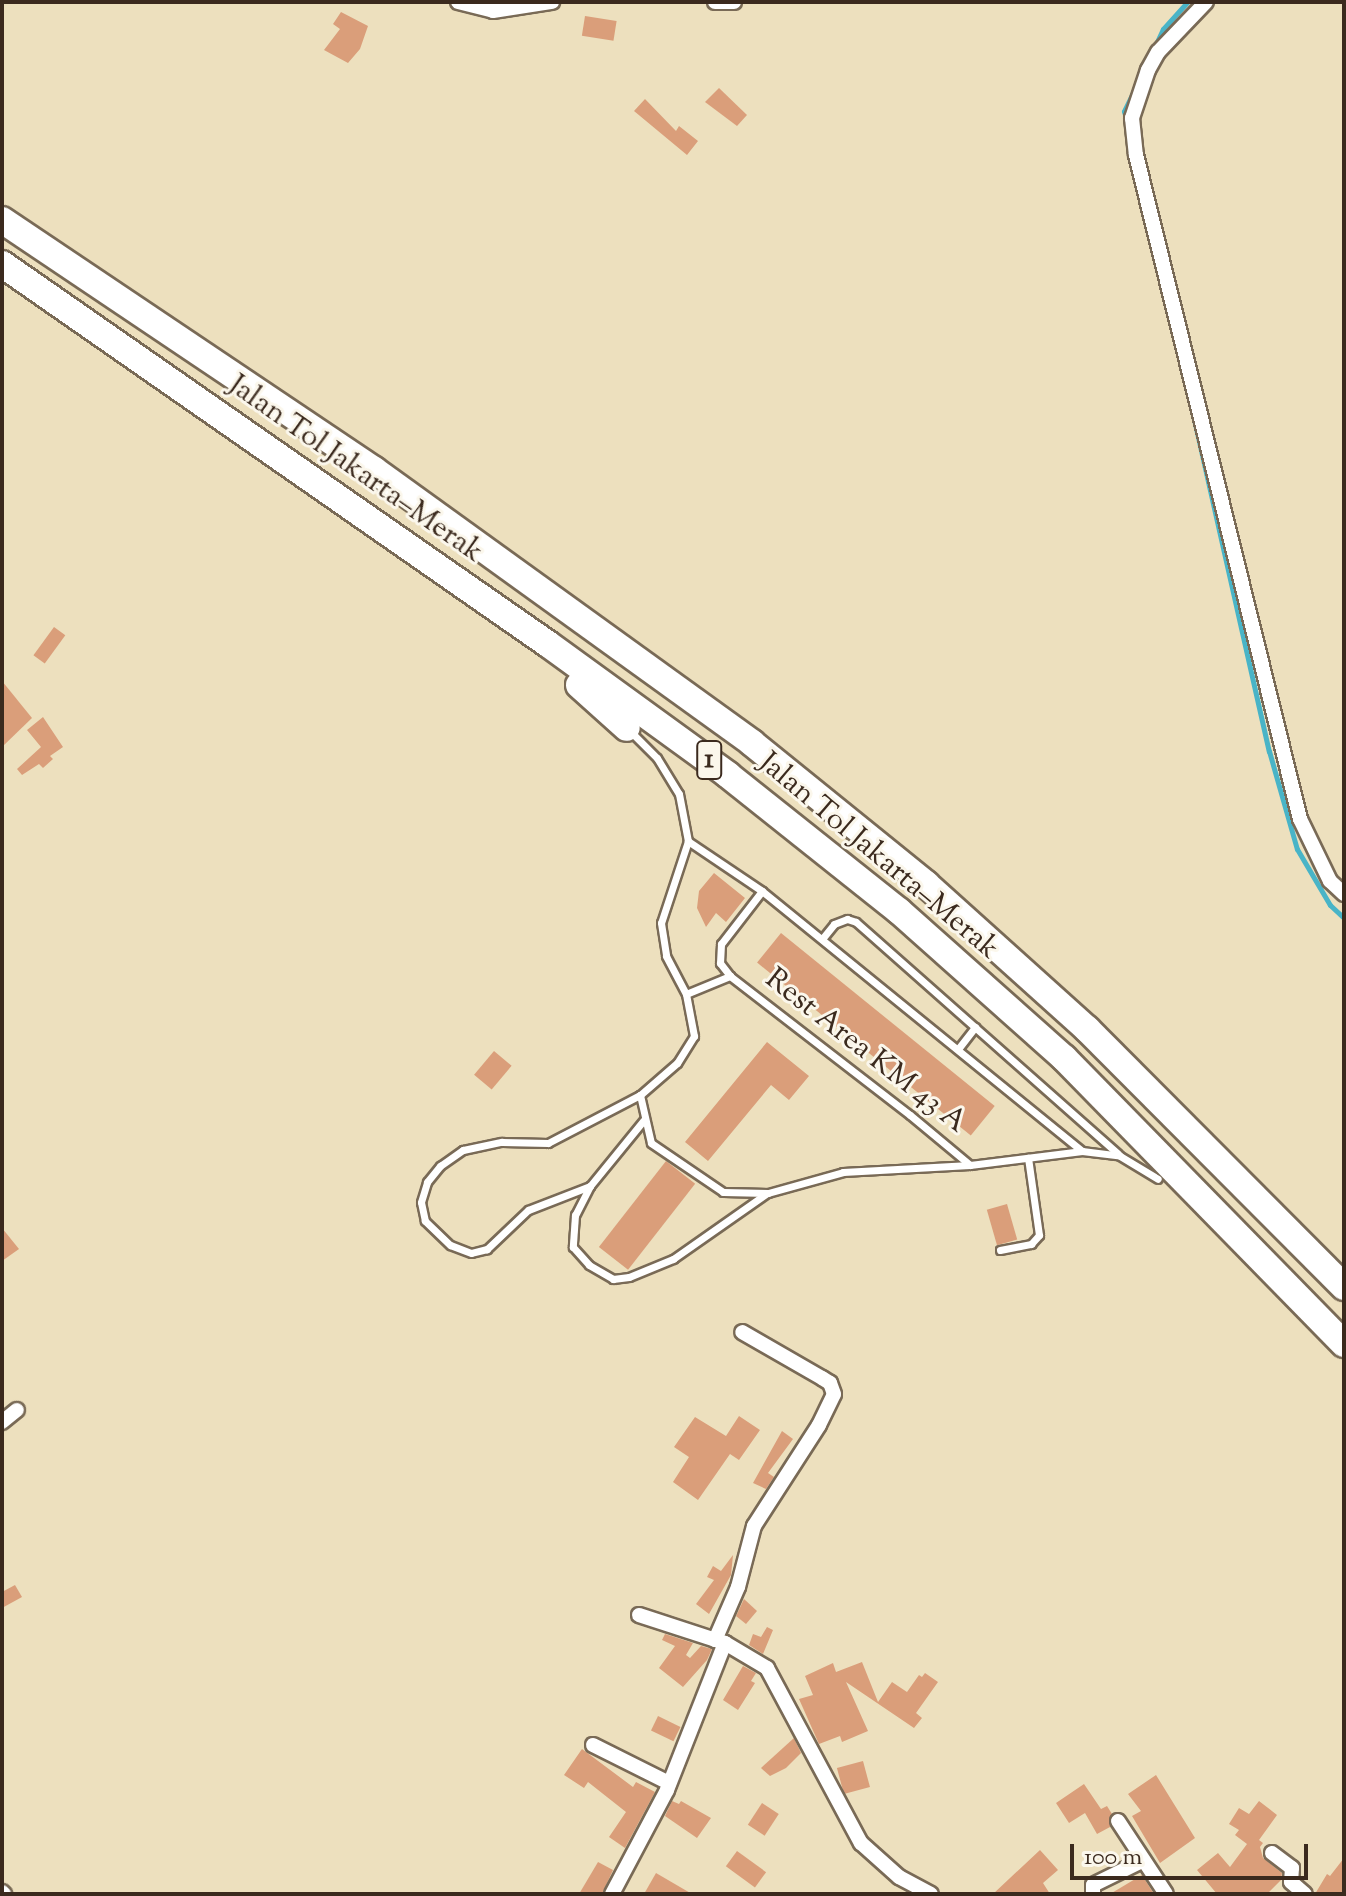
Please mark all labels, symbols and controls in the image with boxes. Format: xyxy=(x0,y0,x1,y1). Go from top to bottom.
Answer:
street label: Jalan Tol Jakarta–Merak xyxy=(221,368,489,572)
road number: 1 xyxy=(695,736,723,784)
street label: Jalan Tol Jakarta–Merak xyxy=(751,746,1005,968)
street label: Rest Area KM 43 A xyxy=(757,962,973,1142)
scale bar xyxy=(1074,1828,1312,1878)
text: 100 m xyxy=(1084,1841,1142,1875)

